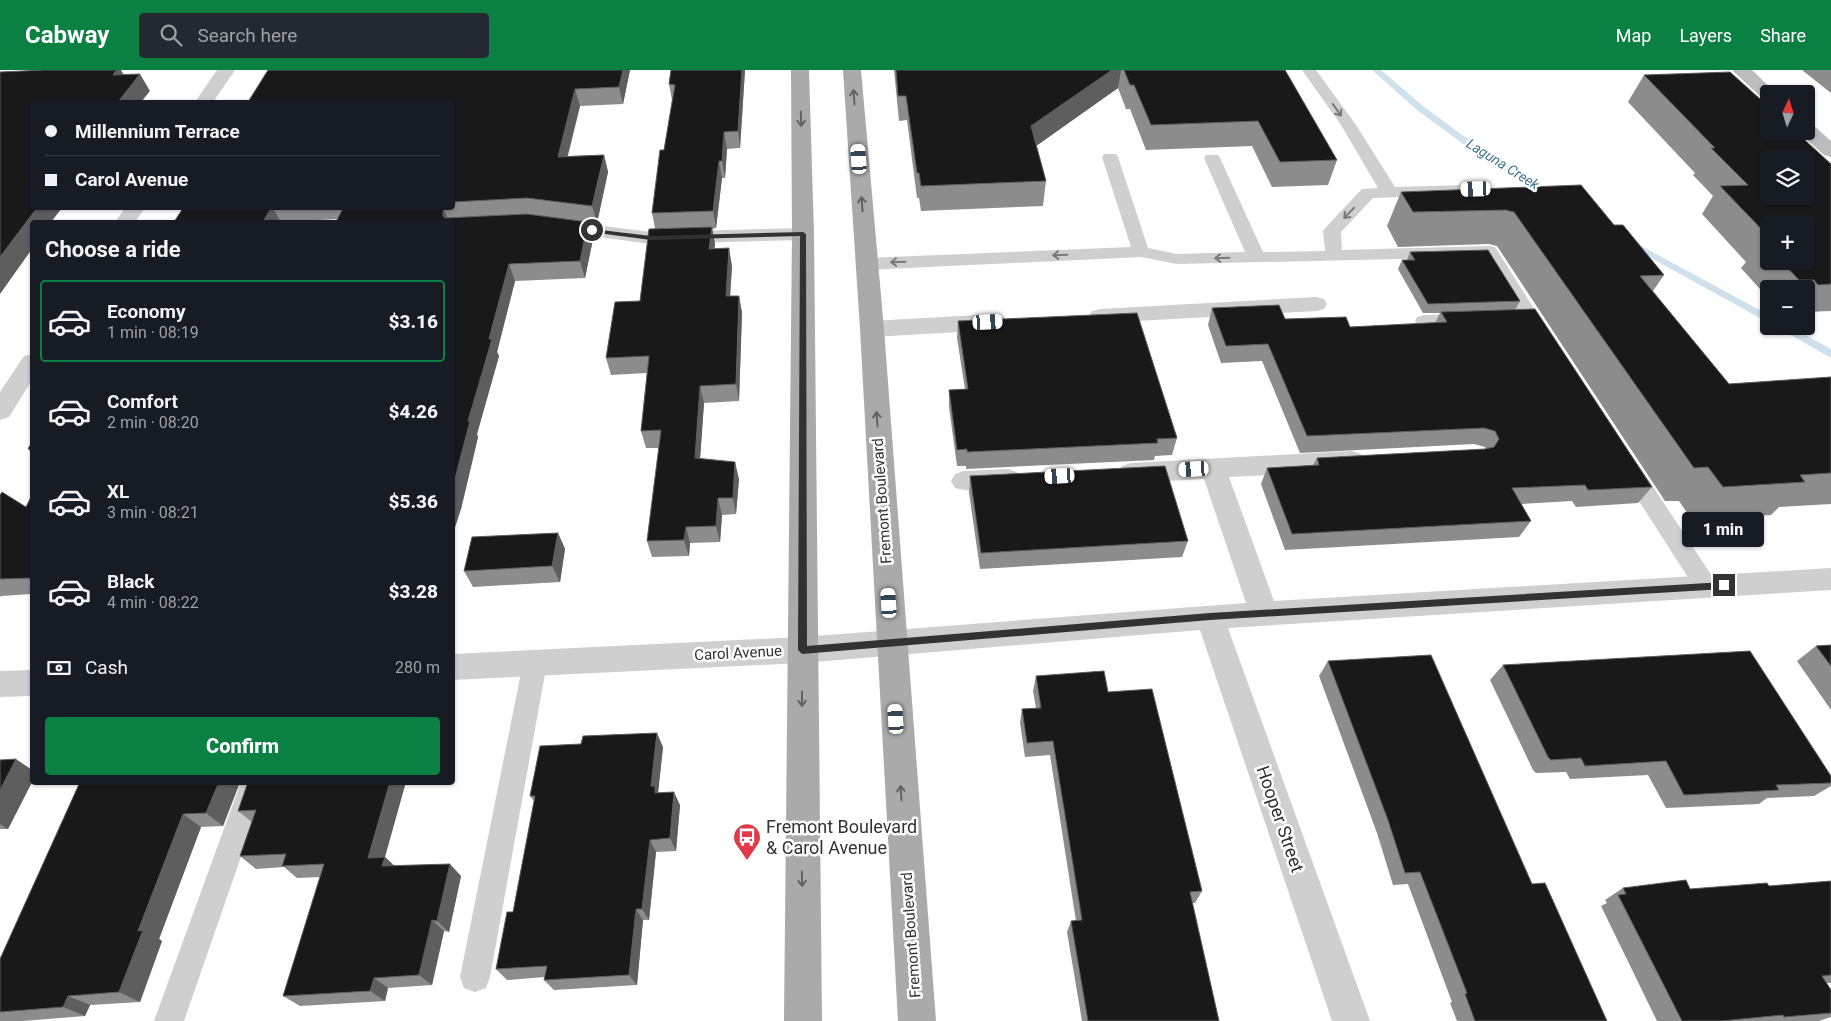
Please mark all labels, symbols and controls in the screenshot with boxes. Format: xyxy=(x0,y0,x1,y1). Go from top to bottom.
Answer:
search box xyxy=(139,13,489,58)
text: Cabway xyxy=(25,21,109,49)
icon: search xyxy=(157,21,185,49)
text: Search here xyxy=(197,24,297,47)
text: Map xyxy=(1616,25,1651,46)
text: Layers xyxy=(1679,25,1732,46)
text: Share xyxy=(1760,25,1806,46)
north arrow xyxy=(1760,85,1815,140)
map controls xyxy=(1760,85,1815,335)
one-way arrow xyxy=(850,89,859,105)
one-way arrow xyxy=(1332,103,1342,117)
one-way arrow xyxy=(796,110,806,126)
text: Millennium Terrace xyxy=(75,120,240,143)
water label: Laguna Creek xyxy=(1464,135,1543,193)
car xyxy=(850,144,867,174)
button: layers xyxy=(1760,150,1815,205)
text: Carol Avenue xyxy=(75,168,188,191)
car xyxy=(1460,181,1491,197)
one-way arrow xyxy=(857,197,867,213)
one-way arrow xyxy=(1343,206,1355,219)
button: + xyxy=(1760,215,1815,270)
route start xyxy=(581,219,603,241)
text: Choose a ride xyxy=(45,237,181,262)
one-way arrow xyxy=(1052,251,1068,260)
one-way arrow xyxy=(1214,253,1230,263)
one-way arrow xyxy=(890,258,906,267)
button: − xyxy=(1760,280,1815,335)
icon: car xyxy=(47,299,92,344)
text: Economy xyxy=(107,300,186,323)
text: $3.16 xyxy=(389,310,438,333)
car xyxy=(972,314,1003,330)
text: 1 min · 08:19 xyxy=(107,323,199,342)
icon: car xyxy=(47,389,92,434)
text: Comfort xyxy=(107,390,178,413)
text: $4.26 xyxy=(389,400,438,423)
one-way arrow xyxy=(873,411,882,427)
text: 2 min · 08:20 xyxy=(107,413,199,432)
street label: Fremont Boulevard xyxy=(869,438,895,564)
car xyxy=(1178,461,1209,477)
car xyxy=(1044,468,1075,484)
icon: car xyxy=(47,479,92,524)
text: XL xyxy=(107,480,129,503)
text: $5.36 xyxy=(389,490,438,513)
text: 3 min · 08:21 xyxy=(107,503,199,522)
callout: 1 min xyxy=(1683,512,1765,548)
text: 1 min xyxy=(1703,520,1743,539)
icon: car xyxy=(47,569,92,614)
text: Black xyxy=(107,570,154,593)
route end xyxy=(1713,574,1735,596)
text: $3.28 xyxy=(389,580,438,603)
car xyxy=(880,588,897,618)
text: 4 min · 08:22 xyxy=(107,593,199,612)
street label: Carol Avenue xyxy=(694,642,782,664)
icon: cash xyxy=(45,654,73,682)
text: Cash xyxy=(85,656,128,679)
text: 280 m xyxy=(395,658,440,677)
one-way arrow xyxy=(797,690,807,706)
car xyxy=(887,704,904,734)
button: Confirm xyxy=(45,717,440,775)
street label: Hooper Street xyxy=(1252,763,1309,875)
one-way arrow xyxy=(897,786,906,802)
place label: Fremont Boulevard & Carol Avenue xyxy=(766,816,917,858)
bus stop icon: Fremont Boulevard & Carol Avenue xyxy=(732,822,762,861)
one-way arrow xyxy=(797,870,807,886)
street label: Fremont Boulevard xyxy=(898,872,924,998)

